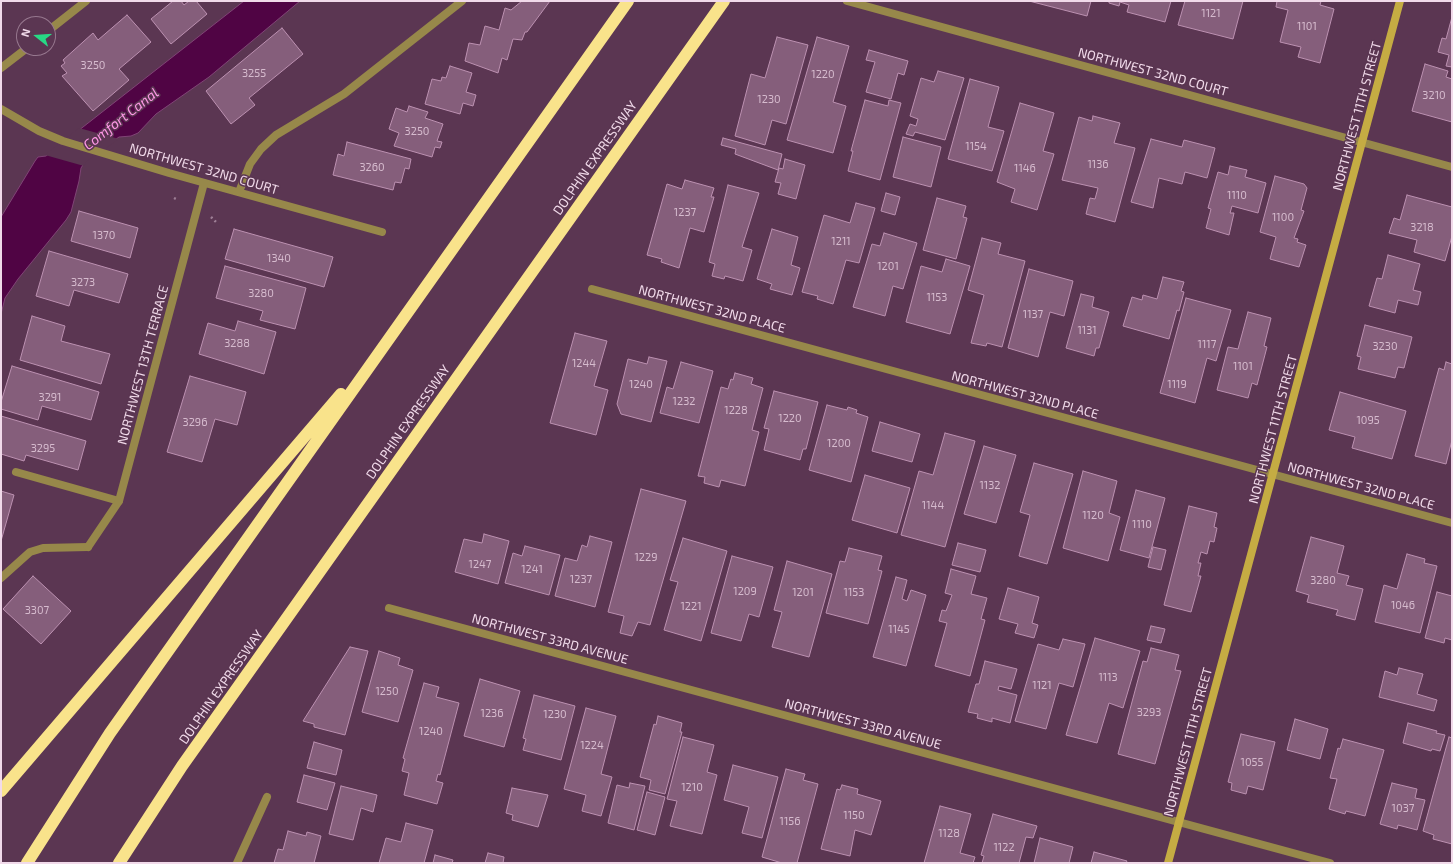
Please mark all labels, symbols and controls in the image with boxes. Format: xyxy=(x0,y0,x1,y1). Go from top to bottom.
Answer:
house number: 1121 xyxy=(1201,6,1221,20)
north arrow xyxy=(16,16,56,56)
house number: 1101 xyxy=(1297,19,1317,33)
text: N xyxy=(18,27,32,38)
street label: NORTHWEST 11TH STREET xyxy=(1330,40,1384,192)
street label: NORTHWEST 32ND COURT xyxy=(1076,44,1230,100)
house number: 3250 xyxy=(81,58,105,72)
house number: 3255 xyxy=(242,66,266,80)
house number: 1220 xyxy=(811,67,835,81)
water label: Comfort Canal xyxy=(80,84,162,154)
house number: 3210 xyxy=(1422,88,1446,102)
house number: 1230 xyxy=(757,92,781,106)
street label: DOLPHIN EXPRESSWAY xyxy=(550,98,640,218)
house number: 3250 xyxy=(405,124,429,138)
house number: 1154 xyxy=(965,139,987,153)
street label: NORTHWEST 32ND COURT xyxy=(128,140,280,198)
house number: 1136 xyxy=(1087,157,1109,171)
house number: 3260 xyxy=(359,160,385,174)
house number: 1146 xyxy=(1014,161,1036,175)
house number: 1110 xyxy=(1227,188,1247,202)
house number: 1237 xyxy=(674,205,696,219)
house number: 1100 xyxy=(1272,210,1294,224)
house number: 3218 xyxy=(1410,220,1434,234)
house number: 1370 xyxy=(93,228,115,242)
house number: 1211 xyxy=(831,234,851,248)
house number: 1340 xyxy=(267,251,291,265)
house number: 1201 xyxy=(877,259,899,273)
house number: 3273 xyxy=(71,275,95,289)
street label: NORTHWEST 32ND PLACE xyxy=(637,282,787,336)
street label: NORTHWEST 13TH TERRACE xyxy=(114,284,172,446)
house number: 3280 xyxy=(248,286,274,300)
house number: 1153 xyxy=(927,290,947,304)
house number: 1137 xyxy=(1023,307,1043,321)
house number: 1131 xyxy=(1077,323,1097,337)
house number: 3288 xyxy=(224,336,250,350)
house number: 1117 xyxy=(1198,337,1216,351)
house number: 3230 xyxy=(1372,339,1398,353)
street label: NORTHWEST 11TH STREET xyxy=(1246,353,1300,505)
house number: 1244 xyxy=(572,356,596,370)
house number: 1101 xyxy=(1233,359,1253,373)
street label: DOLPHIN EXPRESSWAY xyxy=(363,362,453,482)
street label: NORTHWEST 32ND PLACE xyxy=(950,368,1100,422)
house number: 1240 xyxy=(629,377,653,391)
house number: 1119 xyxy=(1167,377,1187,391)
house number: 3291 xyxy=(39,390,61,404)
house number: 1232 xyxy=(673,394,695,408)
house number: 1228 xyxy=(724,403,748,417)
house number: 1220 xyxy=(778,411,802,425)
house number: 1095 xyxy=(1356,413,1380,427)
house number: 3296 xyxy=(183,415,207,429)
house number: 1200 xyxy=(827,436,851,450)
house number: 3295 xyxy=(31,441,55,455)
street label: NORTHWEST 32ND PLACE xyxy=(1286,459,1436,513)
house number: 1132 xyxy=(979,478,1001,492)
house number: 1144 xyxy=(922,498,944,512)
house number: 1120 xyxy=(1082,508,1104,522)
house number: 1110 xyxy=(1132,517,1152,531)
house number: 1229 xyxy=(634,550,658,564)
house number: 1247 xyxy=(469,557,491,571)
house number: 1241 xyxy=(521,562,543,576)
house number: 1237 xyxy=(570,572,592,586)
house number: 3280 xyxy=(1310,573,1336,587)
house number: 1209 xyxy=(733,584,757,598)
house number: 1201 xyxy=(792,585,814,599)
house number: 1153 xyxy=(844,585,864,599)
house number: 1046 xyxy=(1391,598,1415,612)
house number: 1221 xyxy=(680,599,702,613)
house number: 3307 xyxy=(25,603,49,617)
street label: NORTHWEST 33RD AVENUE xyxy=(470,611,630,667)
house number: 1145 xyxy=(888,622,910,636)
street label: DOLPHIN EXPRESSWAY xyxy=(176,627,266,747)
street label: NORTHWEST 11TH STREET xyxy=(1161,666,1215,818)
house number: 1113 xyxy=(1098,670,1118,684)
house number: 1121 xyxy=(1032,678,1052,692)
house number: 1250 xyxy=(375,684,399,698)
street label: NORTHWEST 33RD AVENUE xyxy=(783,696,943,752)
house number: 3293 xyxy=(1137,705,1161,719)
house number: 1236 xyxy=(481,706,503,720)
house number: 1230 xyxy=(543,707,567,721)
house number: 1240 xyxy=(419,724,443,738)
house number: 1224 xyxy=(580,738,604,752)
house number: 1055 xyxy=(1241,755,1263,769)
house number: 1210 xyxy=(681,780,703,794)
house number: 1037 xyxy=(1392,801,1414,815)
house number: 1150 xyxy=(843,808,865,822)
house number: 1156 xyxy=(780,814,800,828)
house number: 1128 xyxy=(938,826,960,840)
house number: 1122 xyxy=(993,840,1015,854)

